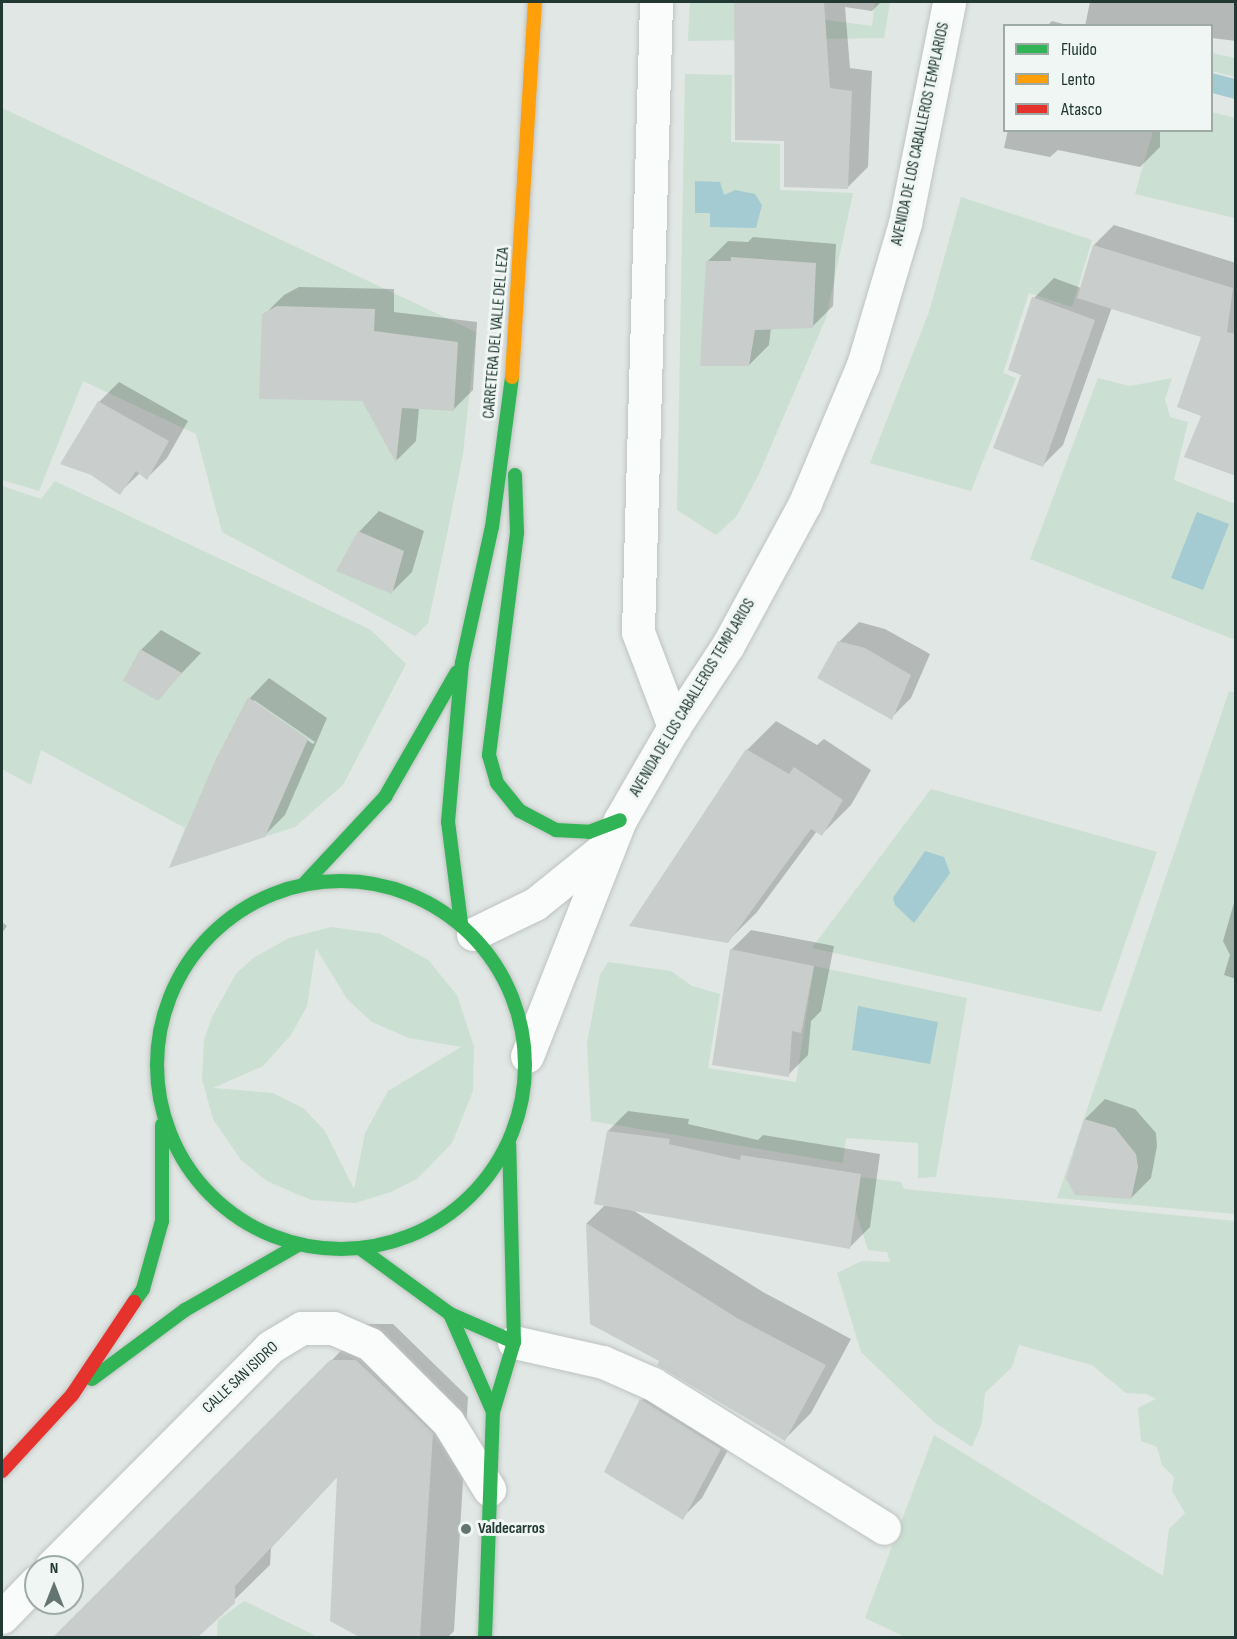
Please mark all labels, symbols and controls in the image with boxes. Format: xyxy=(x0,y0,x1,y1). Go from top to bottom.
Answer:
street label: AVENIDA DE LOS CABALLEROS TEMPLARIOS xyxy=(888,21,954,247)
legend xyxy=(1003,24,1213,132)
text: Fluido xyxy=(1061,39,1097,60)
text: Lento xyxy=(1061,69,1095,90)
text: Atasco xyxy=(1061,99,1102,120)
street label: CARRETERA DEL VALLE DEL LEZA xyxy=(480,246,514,420)
street label: AVENIDA DE LOS CABALLEROS TEMPLARIOS xyxy=(626,596,760,800)
street label: CALLE SAN ISIDRO xyxy=(199,1338,283,1418)
place label: Valdecarros xyxy=(478,1519,545,1539)
marker: Valdecarros xyxy=(459,1522,473,1536)
north arrow xyxy=(24,1555,84,1615)
text: N xyxy=(50,1559,58,1578)

